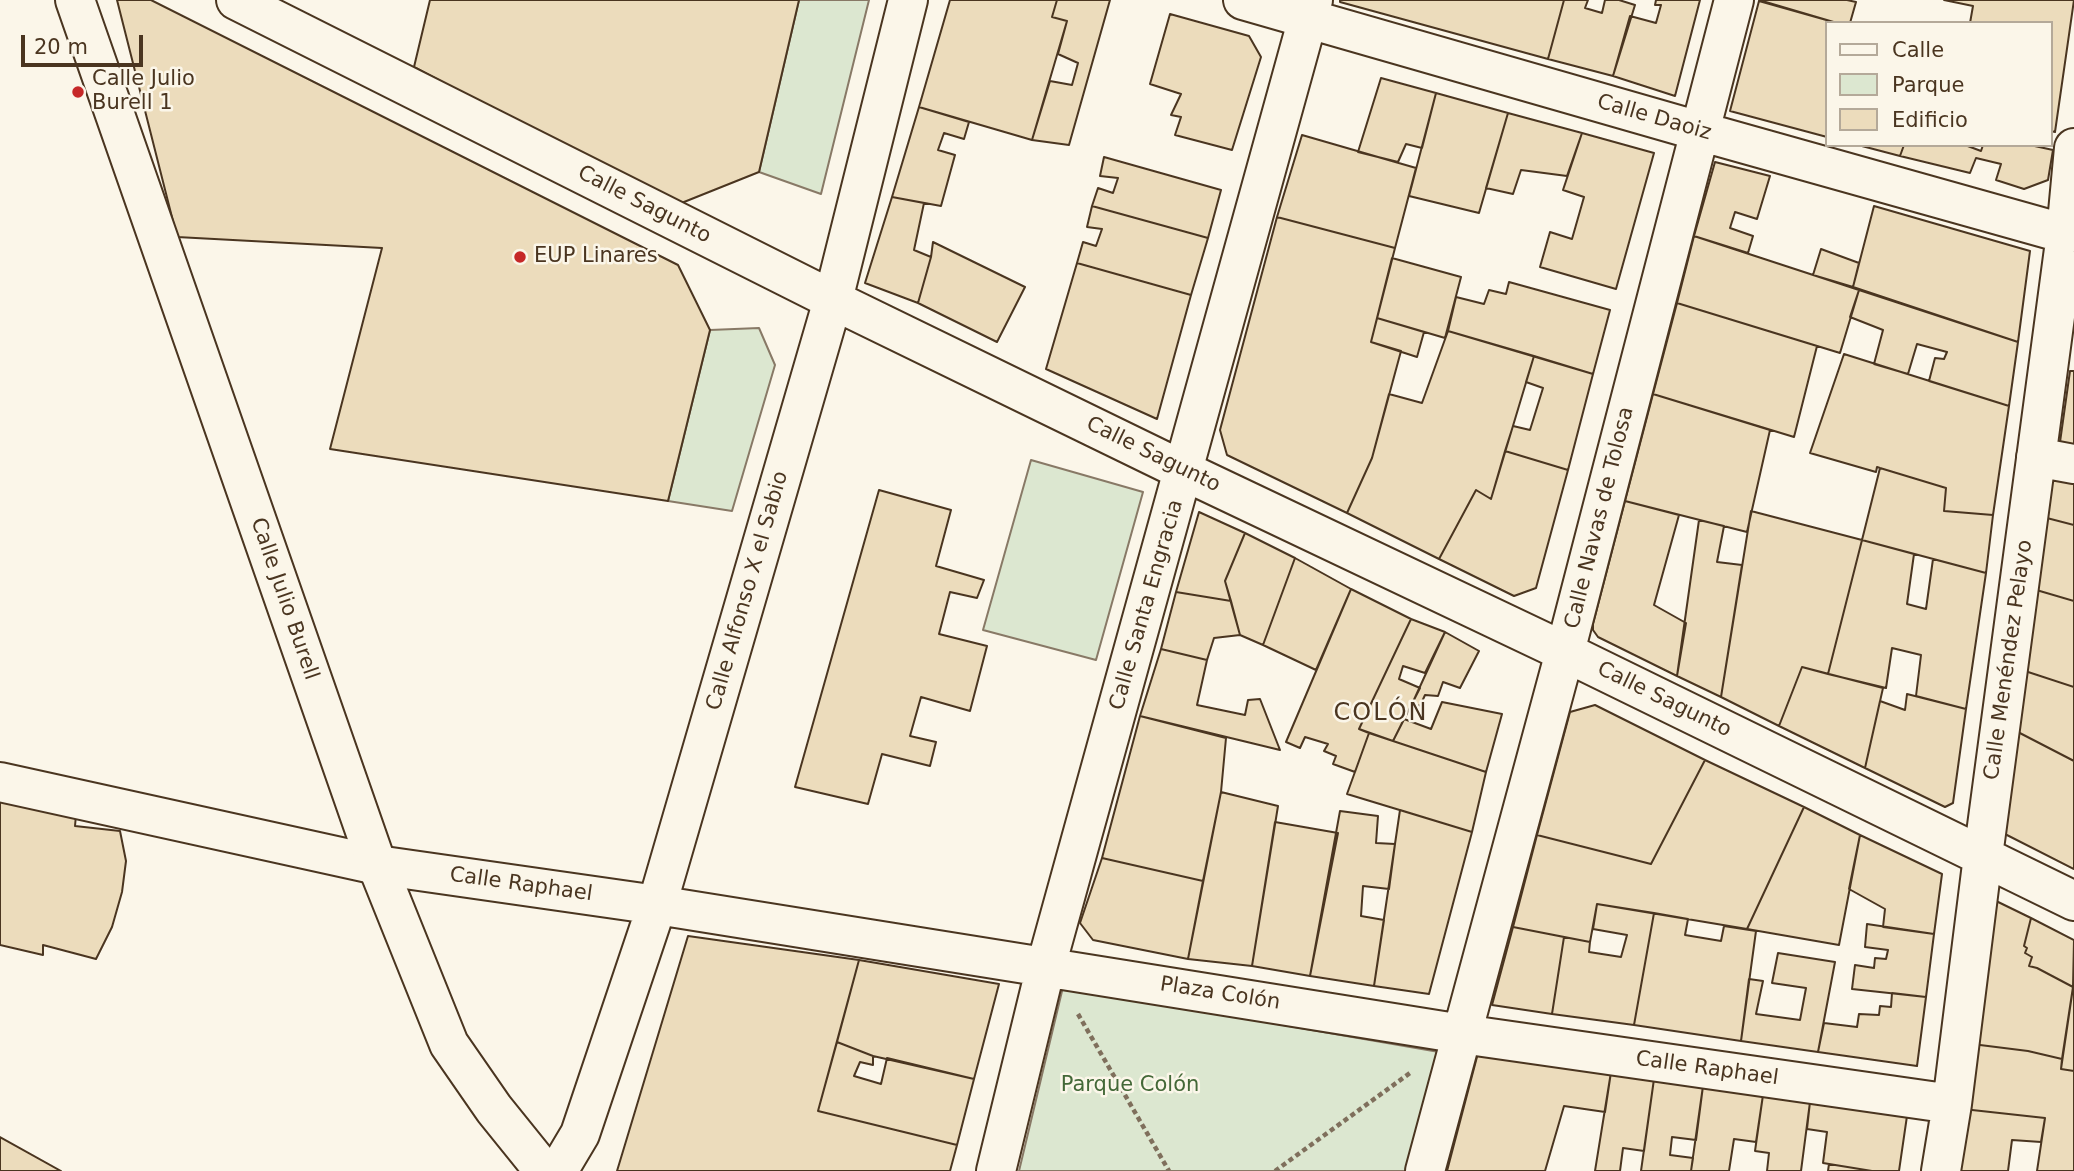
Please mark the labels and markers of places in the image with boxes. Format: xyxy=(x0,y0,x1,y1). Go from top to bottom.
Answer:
place label: Calle Julio Burell 1 xyxy=(92,67,195,117)
marker: Calle Julio Burell 1 xyxy=(70,84,86,100)
place label: EUP Linares xyxy=(534,244,658,270)
marker: EUP Linares xyxy=(512,249,528,265)

